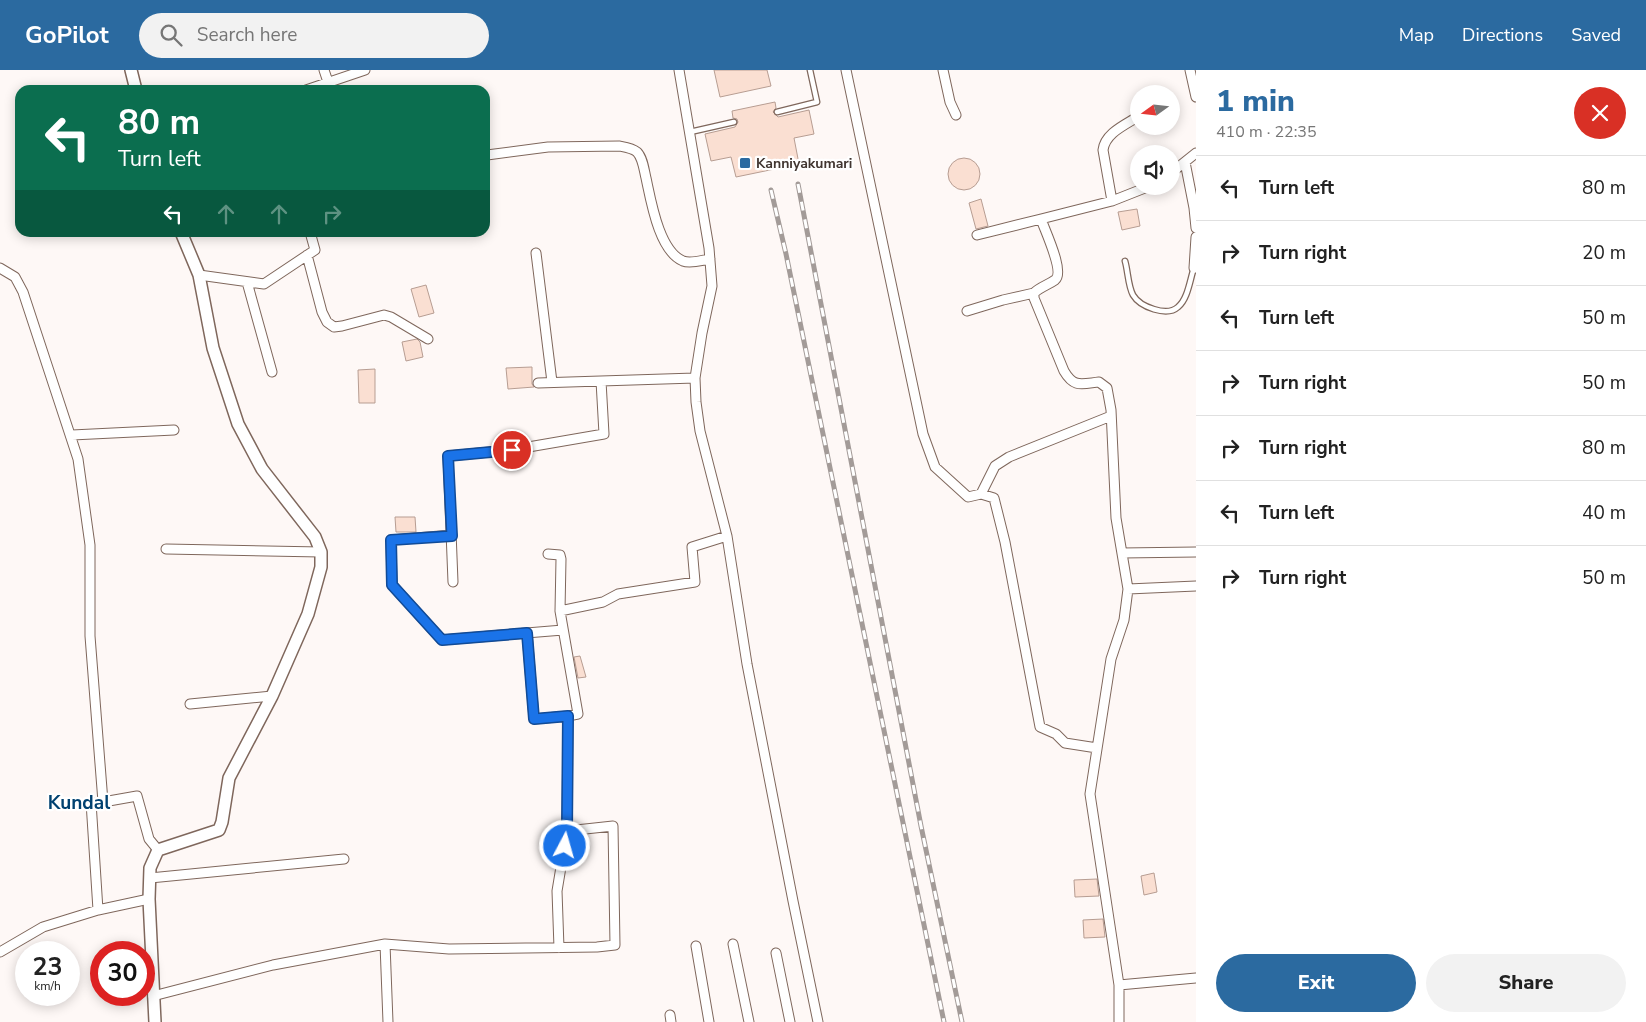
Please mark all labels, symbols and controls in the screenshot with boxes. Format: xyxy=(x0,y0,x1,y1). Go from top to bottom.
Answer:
search box xyxy=(139,13,489,58)
text: GoPilot xyxy=(25,19,109,51)
icon: search xyxy=(157,21,185,49)
text: Search here xyxy=(197,22,297,48)
text: Map xyxy=(1399,23,1434,47)
text: Directions xyxy=(1462,23,1543,47)
text: Saved xyxy=(1571,23,1621,47)
text: 1 min xyxy=(1216,81,1295,122)
north arrow xyxy=(1130,85,1180,135)
map controls xyxy=(1130,85,1180,195)
button: close xyxy=(1574,87,1626,139)
text: 80 m xyxy=(118,99,200,146)
icon: left xyxy=(35,105,100,170)
text: 410 m · 22:35 xyxy=(1216,121,1317,143)
text: Turn left xyxy=(118,144,201,174)
button: sound xyxy=(1130,145,1180,195)
place label: Kanniyakumari xyxy=(756,154,852,173)
marker: Kanniyakumari xyxy=(738,156,752,170)
icon: left xyxy=(1216,174,1244,202)
text: Turn left xyxy=(1259,175,1334,201)
text: 80 m xyxy=(1582,175,1626,201)
icon: left xyxy=(159,200,187,228)
icon: ahead xyxy=(212,200,240,228)
icon: ahead xyxy=(265,200,293,228)
icon: right xyxy=(318,200,346,228)
icon: right xyxy=(1216,239,1244,267)
text: Turn right xyxy=(1259,240,1346,266)
text: 20 m xyxy=(1582,240,1626,266)
icon: left xyxy=(1216,304,1244,332)
text: Turn left xyxy=(1259,305,1334,331)
text: 50 m xyxy=(1582,305,1626,331)
icon: right xyxy=(1216,369,1244,397)
text: Turn right xyxy=(1259,370,1346,396)
text: 50 m xyxy=(1582,370,1626,396)
pin xyxy=(491,429,533,471)
icon: right xyxy=(1216,434,1244,462)
text: Turn right xyxy=(1259,435,1346,461)
text: 80 m xyxy=(1582,435,1626,461)
icon: arrive xyxy=(498,436,526,464)
icon: left xyxy=(1216,499,1244,527)
text: Turn left xyxy=(1259,500,1334,526)
text: 40 m xyxy=(1582,500,1626,526)
icon: right xyxy=(1216,564,1244,592)
text: Turn right xyxy=(1259,565,1346,591)
text: 50 m xyxy=(1582,565,1626,591)
district label: Kundal xyxy=(48,790,110,816)
position arrow xyxy=(538,819,590,871)
speed limit sign: 30 xyxy=(90,941,155,1006)
text: 23 xyxy=(32,950,63,984)
button: Exit xyxy=(1216,954,1416,1012)
button: Share xyxy=(1426,954,1626,1012)
text: km/h xyxy=(34,978,61,994)

